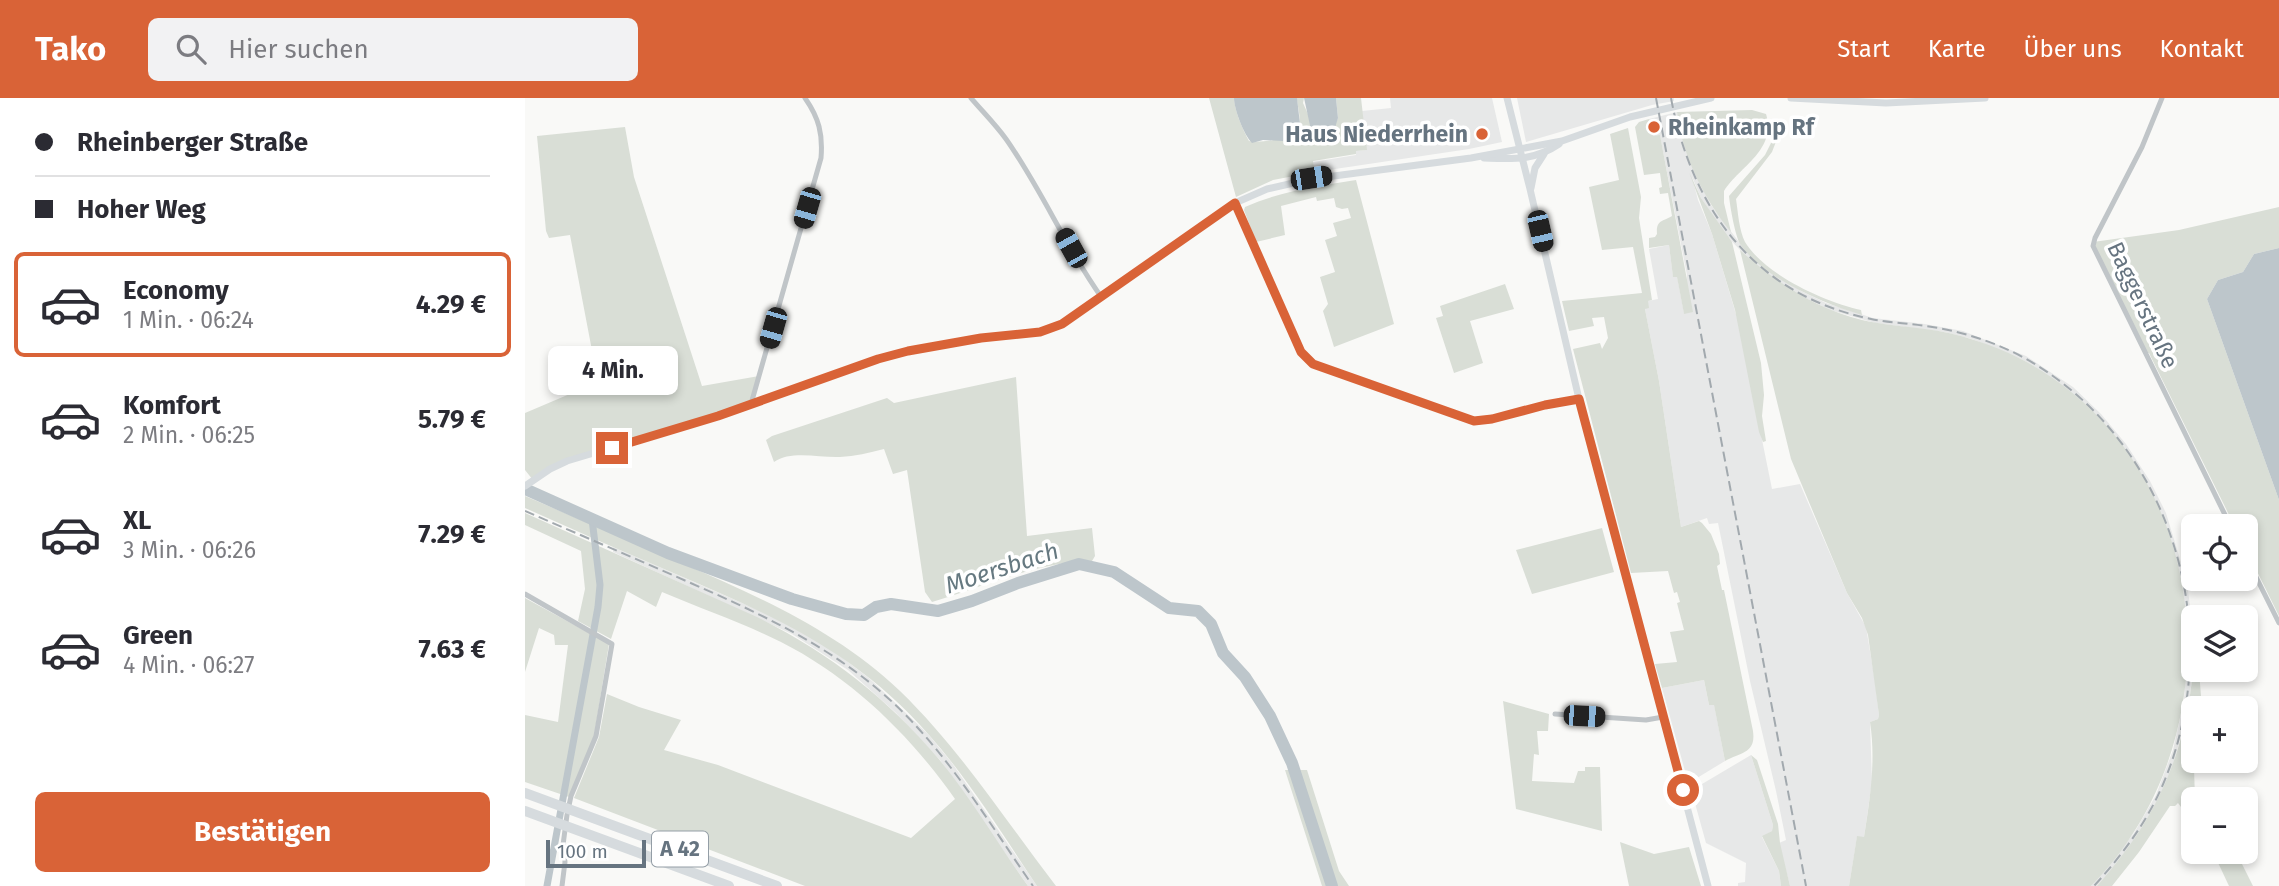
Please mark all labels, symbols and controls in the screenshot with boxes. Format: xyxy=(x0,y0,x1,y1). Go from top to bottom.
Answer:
search box xyxy=(148,18,638,81)
text: Tako xyxy=(35,29,106,69)
icon: search xyxy=(172,30,210,68)
text: Hier suchen xyxy=(228,34,369,65)
text: Start xyxy=(1837,35,1890,63)
text: Karte xyxy=(1928,35,1986,63)
text: Über uns xyxy=(2024,35,2122,63)
text: Kontakt xyxy=(2160,35,2244,63)
place label: Rheinkamp Rf xyxy=(1668,113,1816,141)
marker: Rheinkamp Rf xyxy=(1646,119,1662,135)
place label: Haus Niederrhein xyxy=(1285,120,1468,148)
marker: Haus Niederrhein xyxy=(1474,126,1490,142)
text: Rheinberger Straße xyxy=(77,127,308,158)
car xyxy=(1289,164,1334,192)
car xyxy=(792,185,823,231)
text: Hoher Weg xyxy=(77,194,206,225)
car xyxy=(1526,208,1555,254)
car xyxy=(1052,225,1091,271)
street label: Baggerstraße xyxy=(2101,237,2185,373)
icon: car xyxy=(39,273,102,336)
text: Economy xyxy=(123,275,229,306)
text: 4.29 € xyxy=(416,289,486,320)
car xyxy=(758,305,789,351)
text: 1 Min. · 06:24 xyxy=(123,306,254,334)
callout: 4 Min. xyxy=(547,346,677,396)
text: 4 Min. xyxy=(582,356,644,384)
icon: car xyxy=(39,388,102,451)
text: Komfort xyxy=(123,390,221,421)
text: 5.79 € xyxy=(418,404,486,435)
text: 2 Min. · 06:25 xyxy=(123,421,255,449)
route end xyxy=(596,432,628,464)
icon: car xyxy=(39,503,102,566)
text: XL xyxy=(123,505,151,536)
map controls xyxy=(2181,514,2258,864)
button: locate xyxy=(2181,514,2258,591)
text: 7.29 € xyxy=(418,519,486,550)
text: 3 Min. · 06:26 xyxy=(123,536,256,564)
water label: Moersbach xyxy=(942,537,1062,599)
button: layers xyxy=(2181,605,2258,682)
icon: car xyxy=(39,618,102,681)
text: Green xyxy=(123,620,193,651)
text: 7.63 € xyxy=(418,634,486,665)
text: 4 Min. · 06:27 xyxy=(123,651,254,679)
button: + xyxy=(2181,696,2258,773)
car xyxy=(1563,704,1606,728)
route start xyxy=(1667,774,1699,806)
button: − xyxy=(2181,787,2258,864)
button: Bestätigen xyxy=(35,792,490,872)
road number: A 42 xyxy=(652,832,708,866)
scale bar xyxy=(546,837,646,869)
text: 100 m xyxy=(557,840,608,863)

